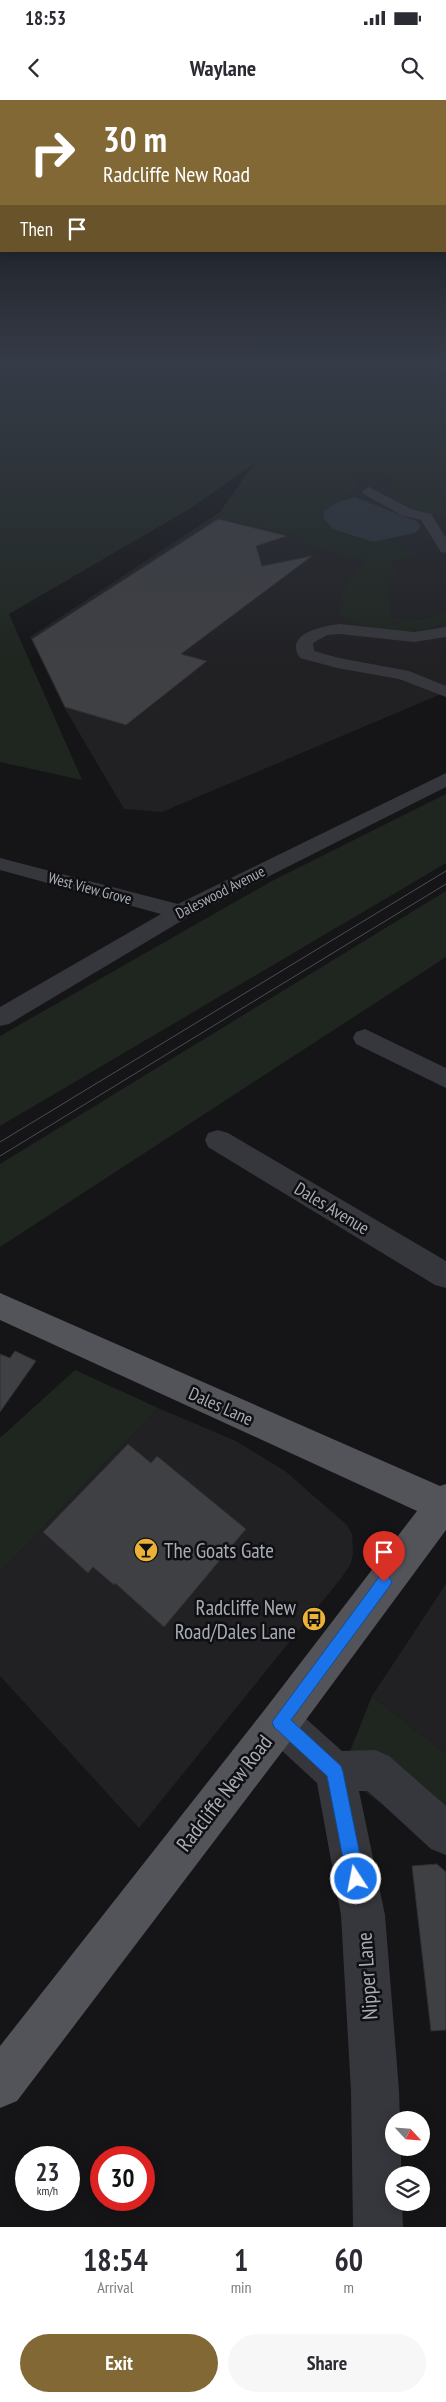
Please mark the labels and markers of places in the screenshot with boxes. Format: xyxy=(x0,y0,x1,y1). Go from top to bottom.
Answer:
pin xyxy=(363,1531,405,1582)
bar icon: The Goats Gate xyxy=(133,1537,159,1563)
place label: The Goats Gate xyxy=(164,1537,274,1564)
place label: Radcliffe New Road/Dales Lane xyxy=(175,1594,297,1645)
bus stop icon: Radcliffe New Road/Dales Lane xyxy=(301,1606,327,1632)

